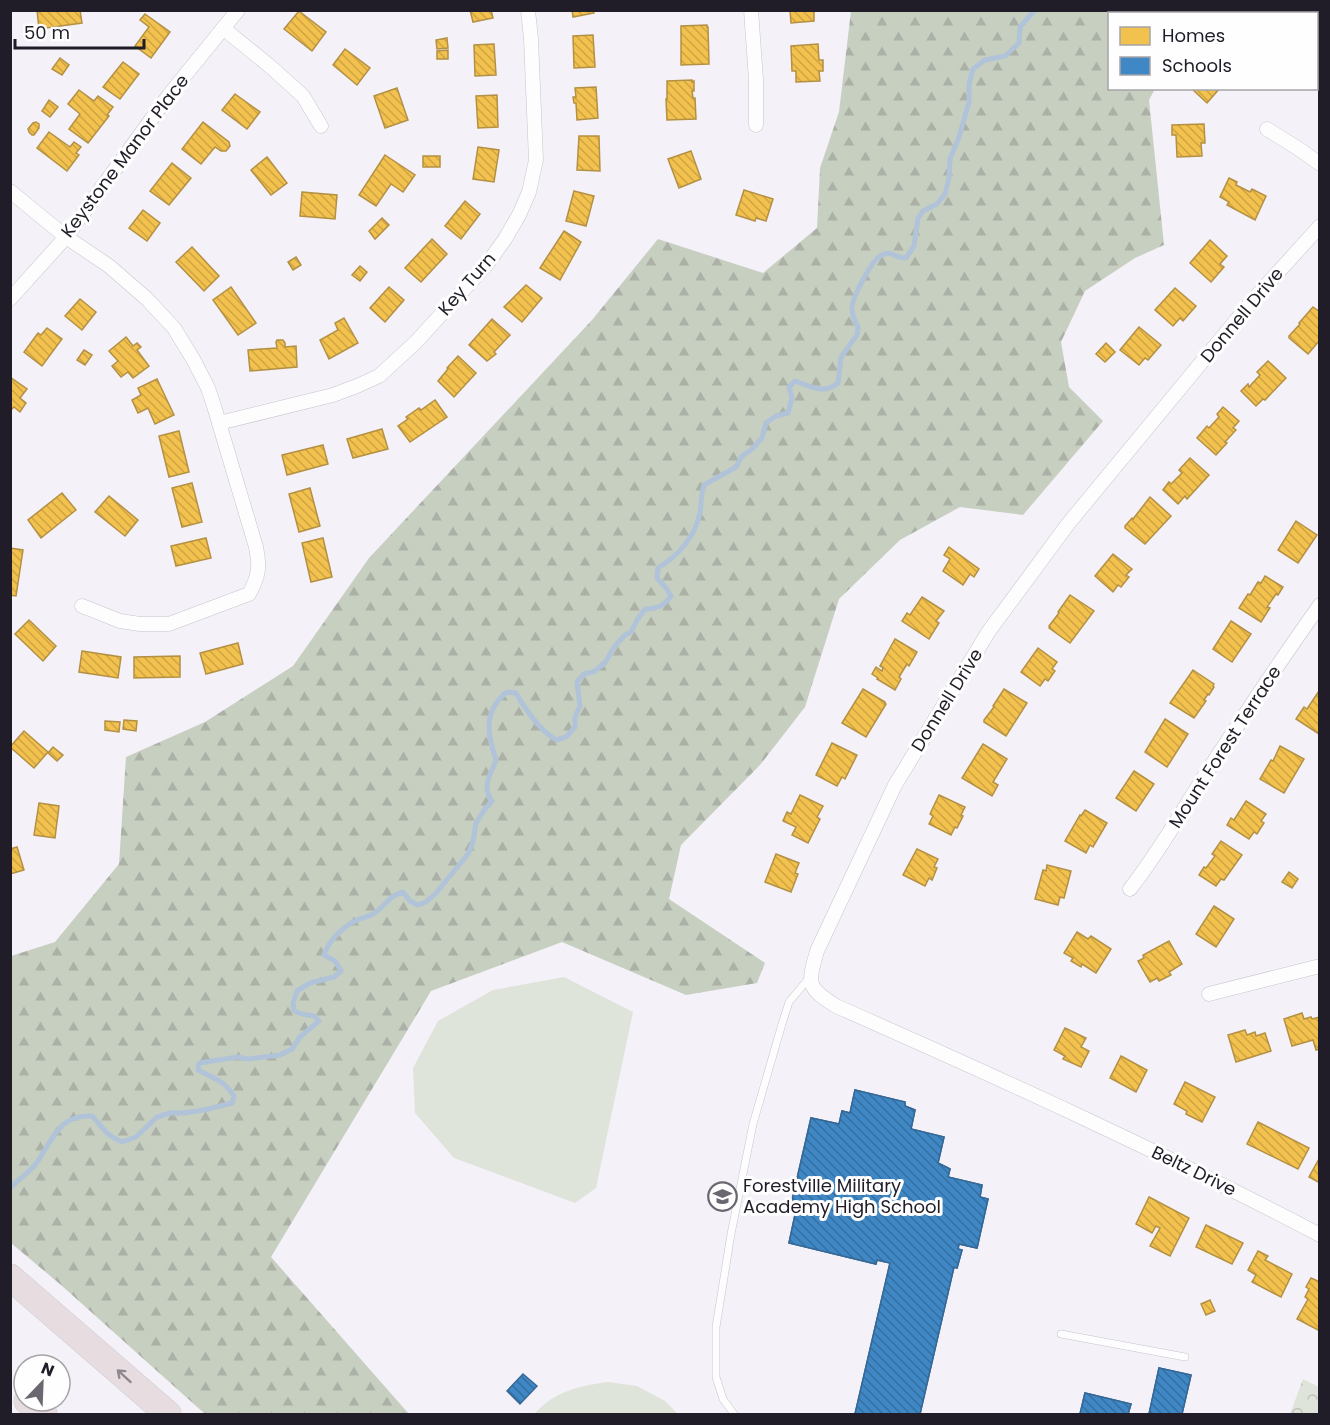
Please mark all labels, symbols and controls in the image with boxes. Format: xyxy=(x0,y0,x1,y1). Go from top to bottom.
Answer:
scale bar xyxy=(15,12,144,50)
legend xyxy=(1108,12,1318,90)
text: 50 m xyxy=(24,20,70,45)
text: Homes xyxy=(1162,23,1225,48)
text: Schools xyxy=(1162,53,1232,78)
street label: Keystone Manor Place xyxy=(55,69,194,242)
street label: Key Turn xyxy=(432,247,501,321)
street label: Donnell Drive xyxy=(1194,262,1289,368)
street label: Donnell Drive xyxy=(905,643,988,756)
street label: Mount Forest Terrace xyxy=(1163,661,1287,833)
street label: Beltz Drive xyxy=(1148,1139,1241,1202)
place label: Forestville Military Academy High School xyxy=(743,1173,941,1219)
school or university icon: Forestville Military Academy High School xyxy=(706,1180,738,1212)
north arrow xyxy=(12,1353,72,1413)
text: N xyxy=(38,1357,58,1383)
one-way arrow xyxy=(117,1369,132,1383)

